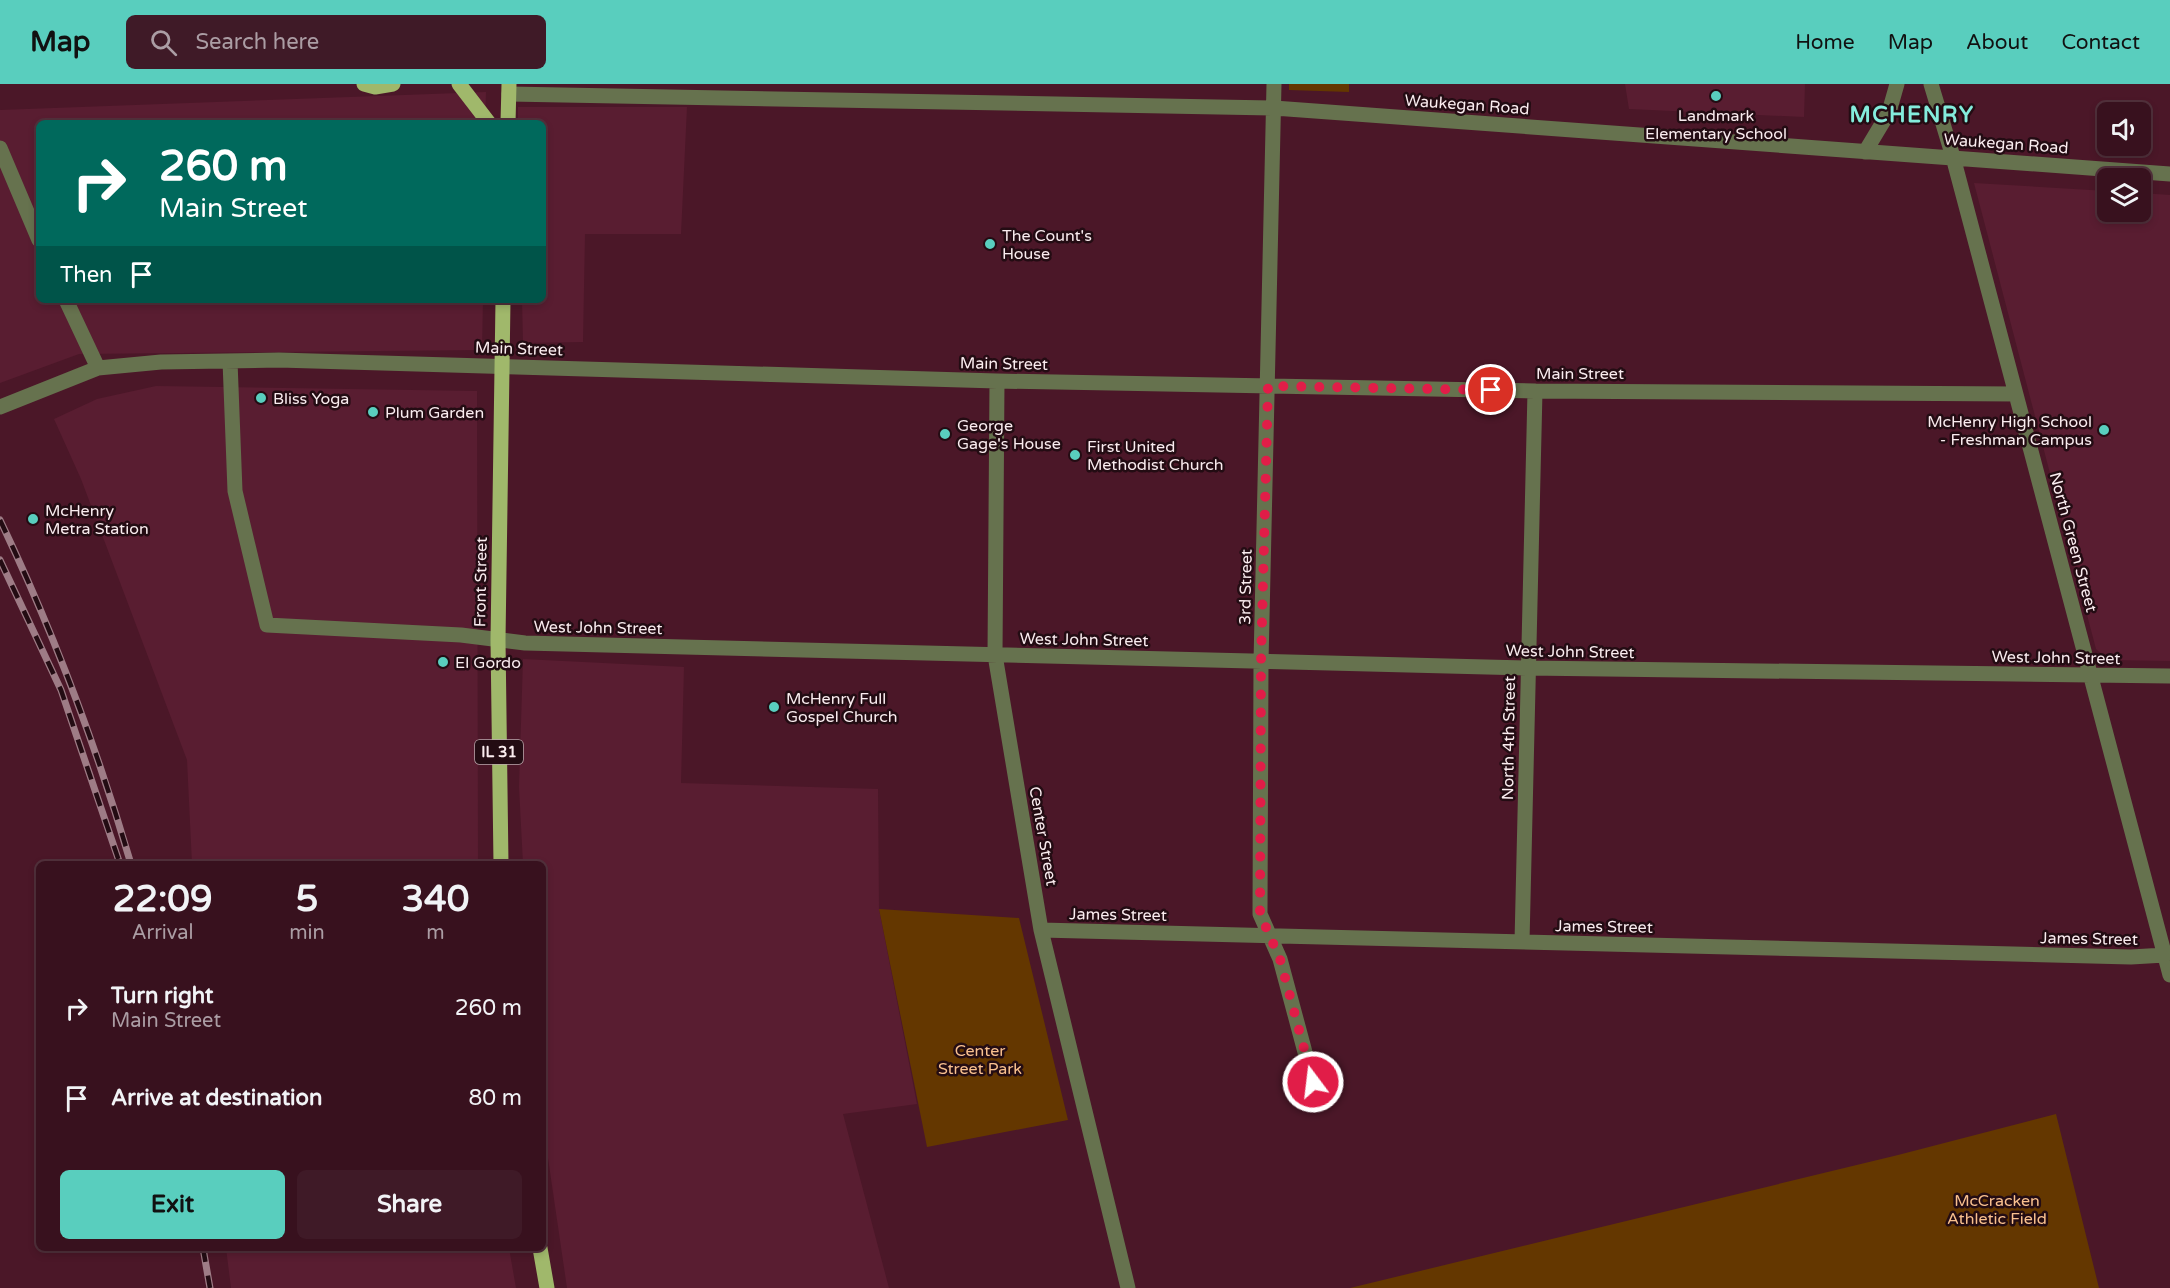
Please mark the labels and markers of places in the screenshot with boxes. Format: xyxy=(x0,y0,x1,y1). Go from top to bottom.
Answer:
marker: Landmark Elementary School xyxy=(1709,89,1723,103)
place label: Landmark Elementary School xyxy=(1645,106,1787,144)
place label: The Count's House xyxy=(1002,226,1092,264)
marker: The Count's House xyxy=(983,237,997,251)
pin xyxy=(1465,364,1516,415)
place label: Bliss Yoga xyxy=(273,389,349,409)
marker: Bliss Yoga xyxy=(254,391,268,405)
place label: Plum Garden xyxy=(385,403,484,423)
marker: Plum Garden xyxy=(366,405,380,419)
place label: McHenry High School - Freshman Campus xyxy=(1927,412,2092,450)
place label: George Gage's House xyxy=(957,416,1061,454)
marker: McHenry High School - Freshman Campus xyxy=(2097,423,2111,437)
marker: George Gage's House xyxy=(938,427,952,441)
place label: First United Methodist Church xyxy=(1087,437,1224,475)
marker: First United Methodist Church xyxy=(1068,448,1082,462)
place label: McHenry Metra Station xyxy=(45,501,149,539)
marker: McHenry Metra Station xyxy=(26,512,40,526)
place label: El Gordo xyxy=(455,653,521,673)
marker: El Gordo xyxy=(436,655,450,669)
place label: McHenry Full Gospel Church xyxy=(786,689,898,727)
marker: McHenry Full Gospel Church xyxy=(767,700,781,714)

